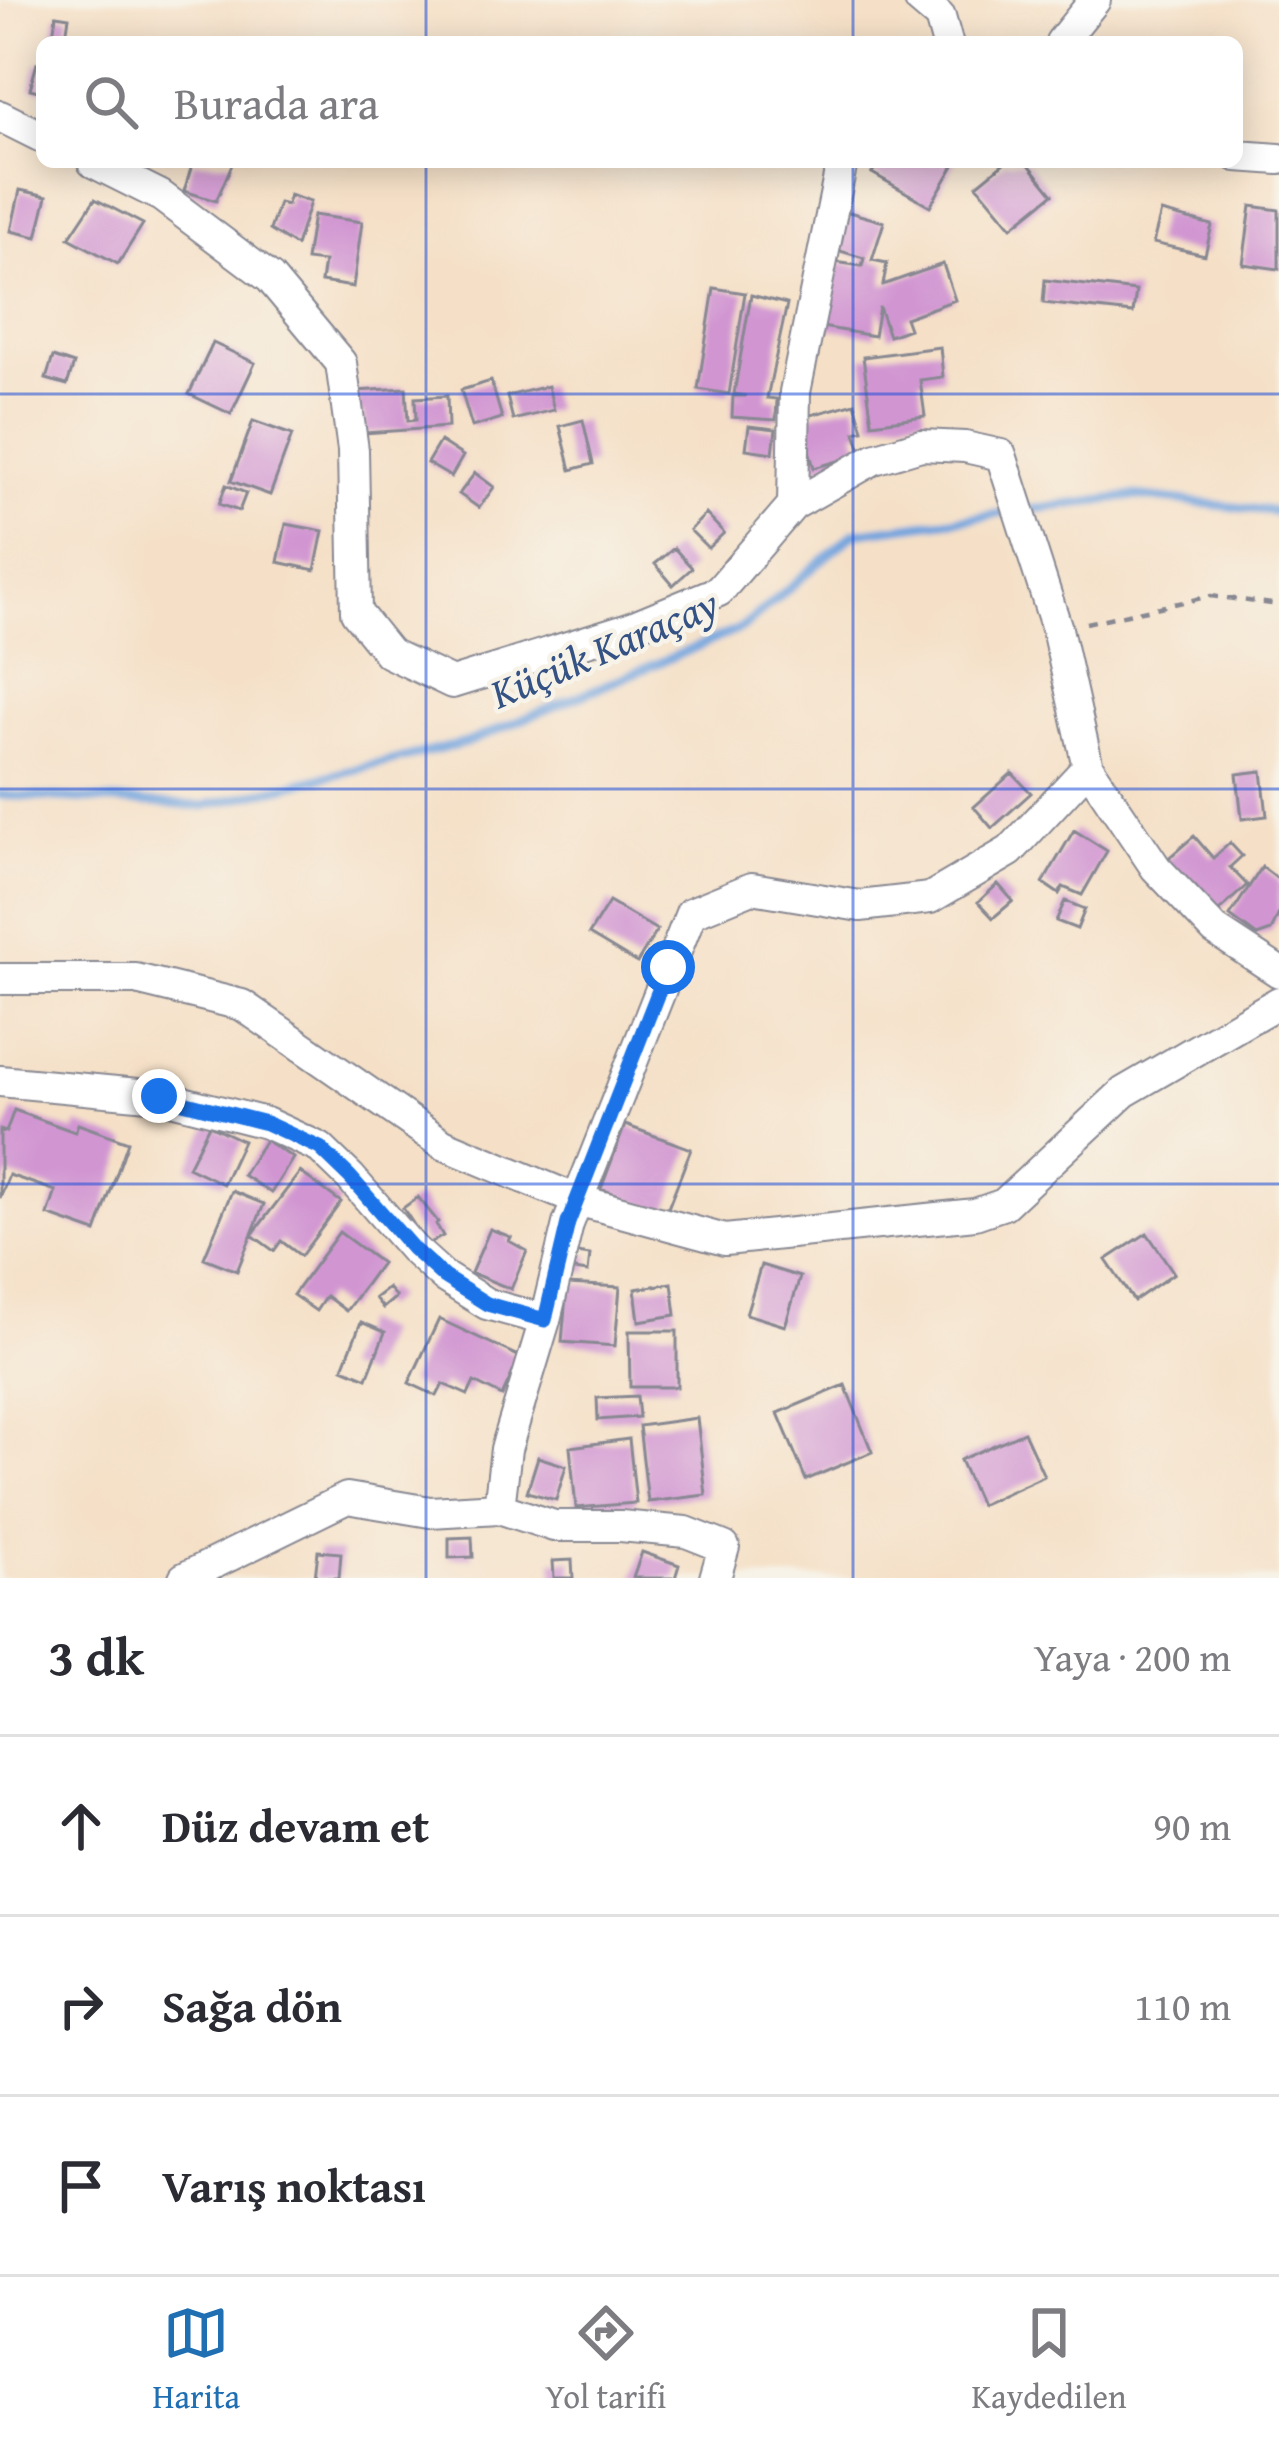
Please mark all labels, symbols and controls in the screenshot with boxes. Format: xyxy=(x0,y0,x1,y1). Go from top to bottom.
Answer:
search box xyxy=(36,36,1243,168)
icon: search xyxy=(78,69,144,135)
text: Burada ara xyxy=(174,70,379,135)
water label: Küçük Karaçay xyxy=(479,572,727,723)
route start xyxy=(641,940,695,994)
route end xyxy=(132,1069,186,1123)
text: 3 dk xyxy=(48,1619,144,1694)
text: Yaya · 200 m xyxy=(1034,1628,1231,1685)
icon: ahead xyxy=(48,1793,114,1859)
text: Düz devam et xyxy=(162,1793,429,1858)
text: 90 m xyxy=(1153,1797,1231,1854)
icon: right xyxy=(48,1973,114,2039)
text: Sağa dön xyxy=(162,1973,342,2038)
text: 110 m xyxy=(1134,1977,1231,2034)
icon: arrive xyxy=(48,2153,114,2219)
text: Varış noktası xyxy=(162,2153,426,2218)
tab: Harita xyxy=(153,2300,240,2420)
tab: Yol tarifi xyxy=(545,2300,666,2420)
tab: Kaydedilen xyxy=(972,2300,1126,2420)

